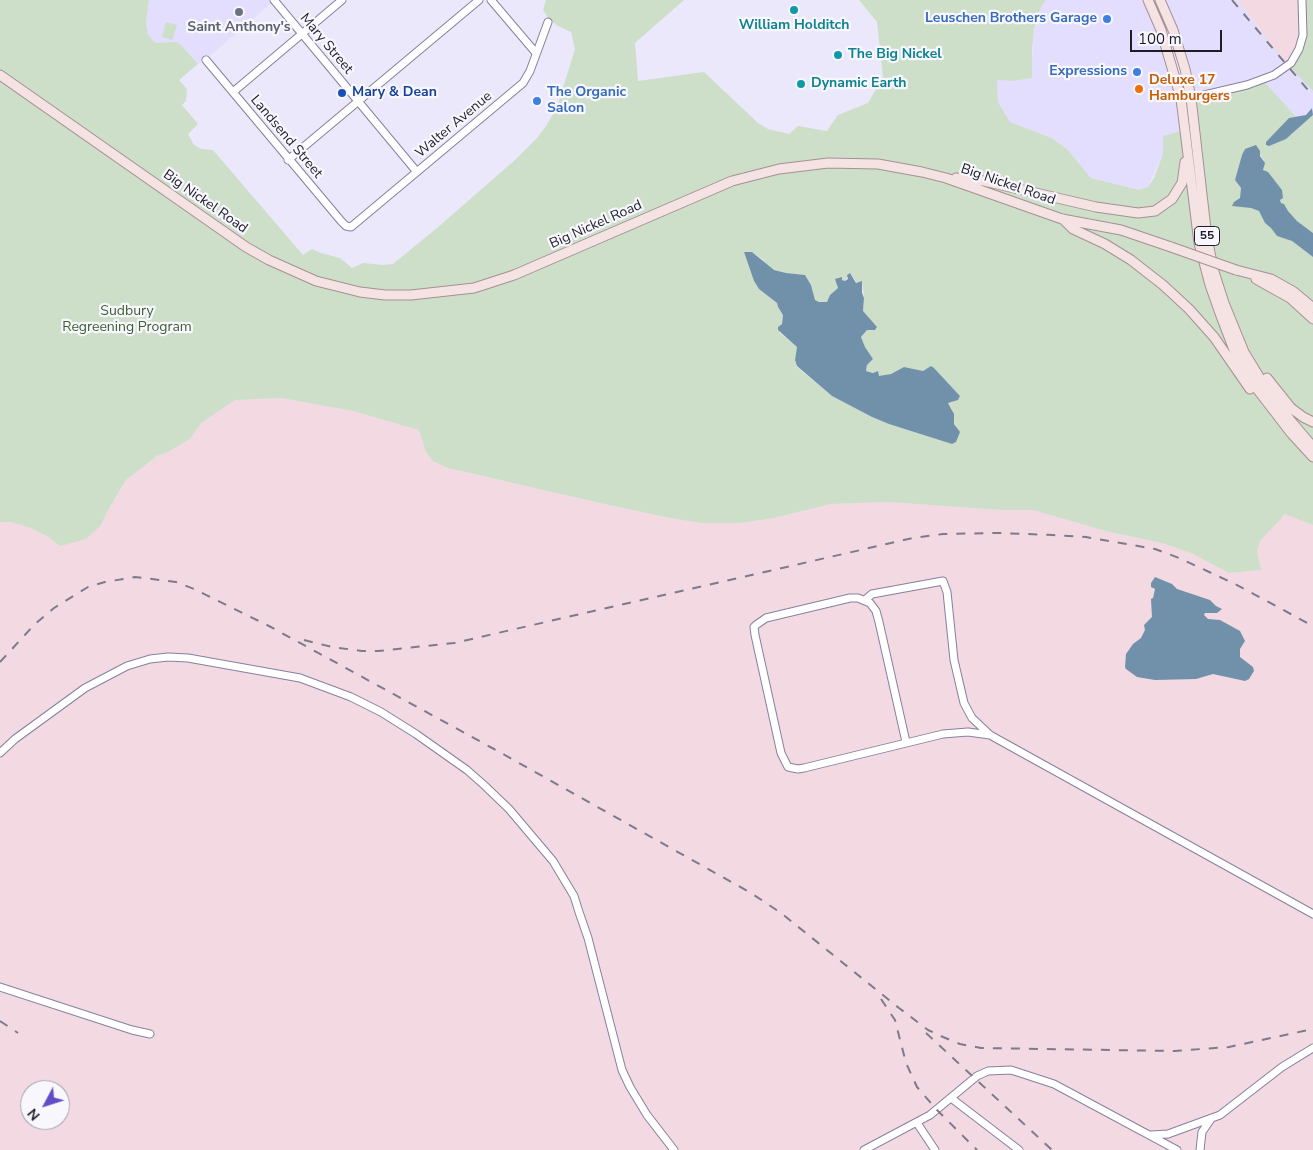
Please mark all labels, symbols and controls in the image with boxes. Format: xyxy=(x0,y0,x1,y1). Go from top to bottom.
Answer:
marker: William Holditch xyxy=(788,4,800,16)
marker: Saint Anthony's xyxy=(233,6,245,18)
street label: Mary Street xyxy=(296,10,356,78)
place label: Leuschen Brothers Garage xyxy=(925,11,1097,27)
marker: Leuschen Brothers Garage xyxy=(1101,13,1113,25)
place label: William Holditch xyxy=(739,18,849,34)
place label: Saint Anthony's xyxy=(187,20,291,36)
scale bar xyxy=(1133,20,1226,52)
text: 100 m xyxy=(1138,29,1182,49)
place label: The Big Nickel xyxy=(848,47,942,63)
marker: The Big Nickel xyxy=(832,49,844,61)
place label: Expressions xyxy=(1049,64,1127,80)
marker: Expressions xyxy=(1131,66,1143,78)
place label: Deluxe 17 Hamburgers xyxy=(1149,73,1230,105)
place label: Dynamic Earth xyxy=(811,76,907,92)
marker: Dynamic Earth xyxy=(795,78,807,90)
marker: Deluxe 17 Hamburgers xyxy=(1133,83,1145,95)
place label: Mary & Dean xyxy=(352,85,437,101)
place label: The Organic Salon xyxy=(547,85,626,118)
marker: Mary & Dean xyxy=(336,87,348,99)
street label: Walter Avenue xyxy=(412,88,496,162)
street label: Landsend Street xyxy=(246,92,326,182)
marker: The Organic Salon xyxy=(531,95,543,107)
street label: Big Nickel Road xyxy=(958,161,1058,209)
street label: Big Nickel Road xyxy=(160,167,250,237)
street label: Big Nickel Road xyxy=(547,197,645,253)
road number: 55 xyxy=(1194,227,1220,246)
park label: Sudbury Regreening Program xyxy=(62,304,192,336)
north arrow xyxy=(20,1080,70,1130)
text: N xyxy=(23,1104,45,1124)

